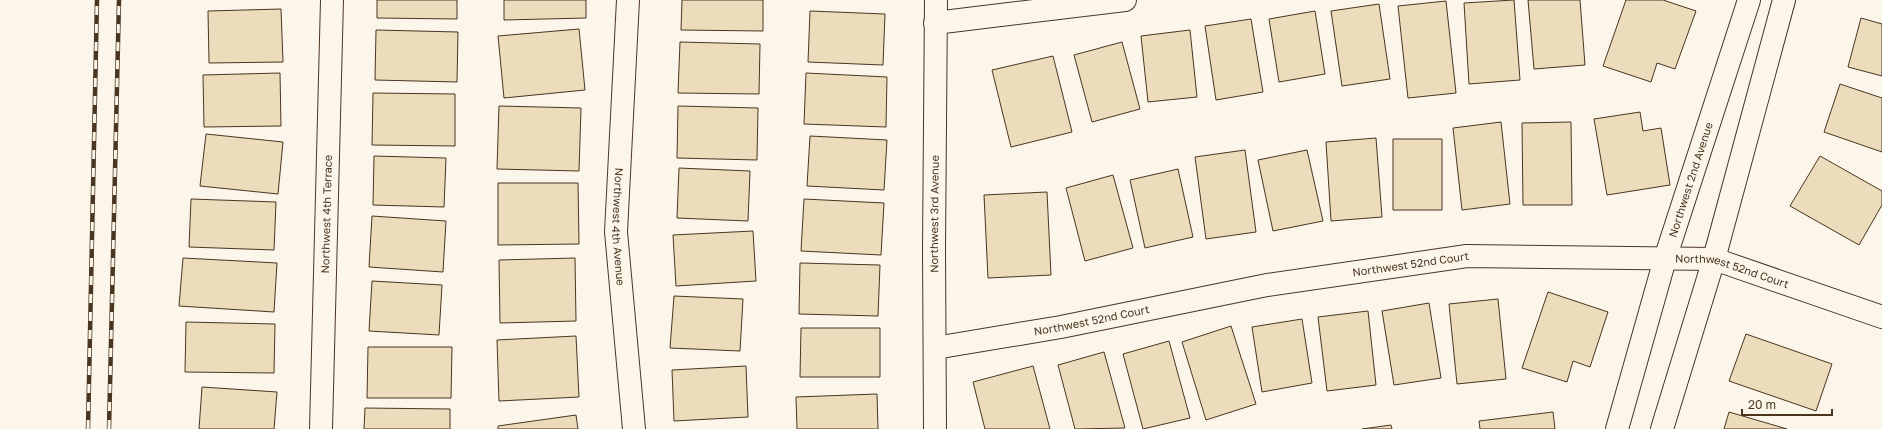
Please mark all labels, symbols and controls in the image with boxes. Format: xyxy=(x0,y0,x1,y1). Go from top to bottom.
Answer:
street label: Northwest 2nd Avenue xyxy=(1665,120,1715,239)
street label: Northwest 4th Terrace xyxy=(318,155,334,274)
street label: Northwest 3rd Avenue xyxy=(927,155,941,273)
street label: Northwest 4th Avenue xyxy=(610,167,628,286)
street label: Northwest 52nd Court xyxy=(1351,249,1470,279)
street label: Northwest 52nd Court xyxy=(1675,252,1791,290)
street label: Northwest 52nd Court xyxy=(1033,302,1150,337)
scale bar xyxy=(1742,391,1832,417)
text: 20 m xyxy=(1748,397,1776,412)

